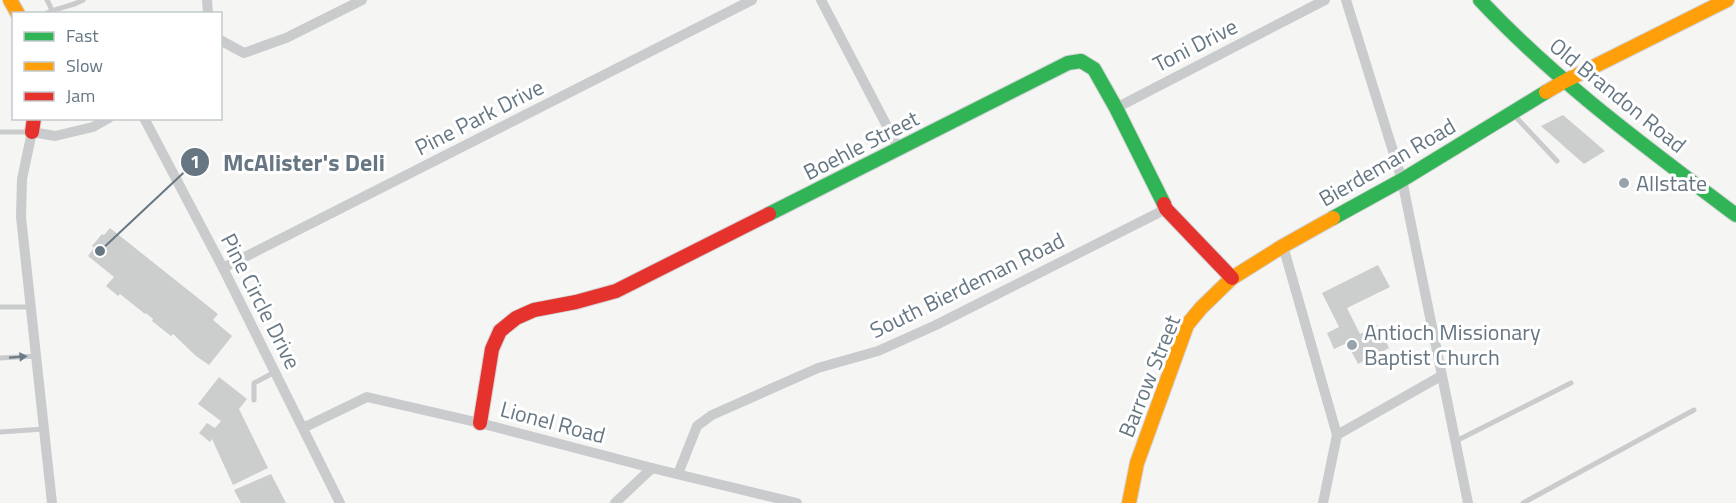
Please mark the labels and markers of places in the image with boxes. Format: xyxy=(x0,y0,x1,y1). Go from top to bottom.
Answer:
callout: McAlister's Deli xyxy=(180,141,397,183)
place label: Allstate xyxy=(1636,166,1707,200)
marker: Allstate xyxy=(1617,176,1631,190)
place label: Antioch Missionary Baptist Church xyxy=(1364,315,1541,374)
marker: Antioch Missionary Baptist Church xyxy=(1345,338,1359,352)

